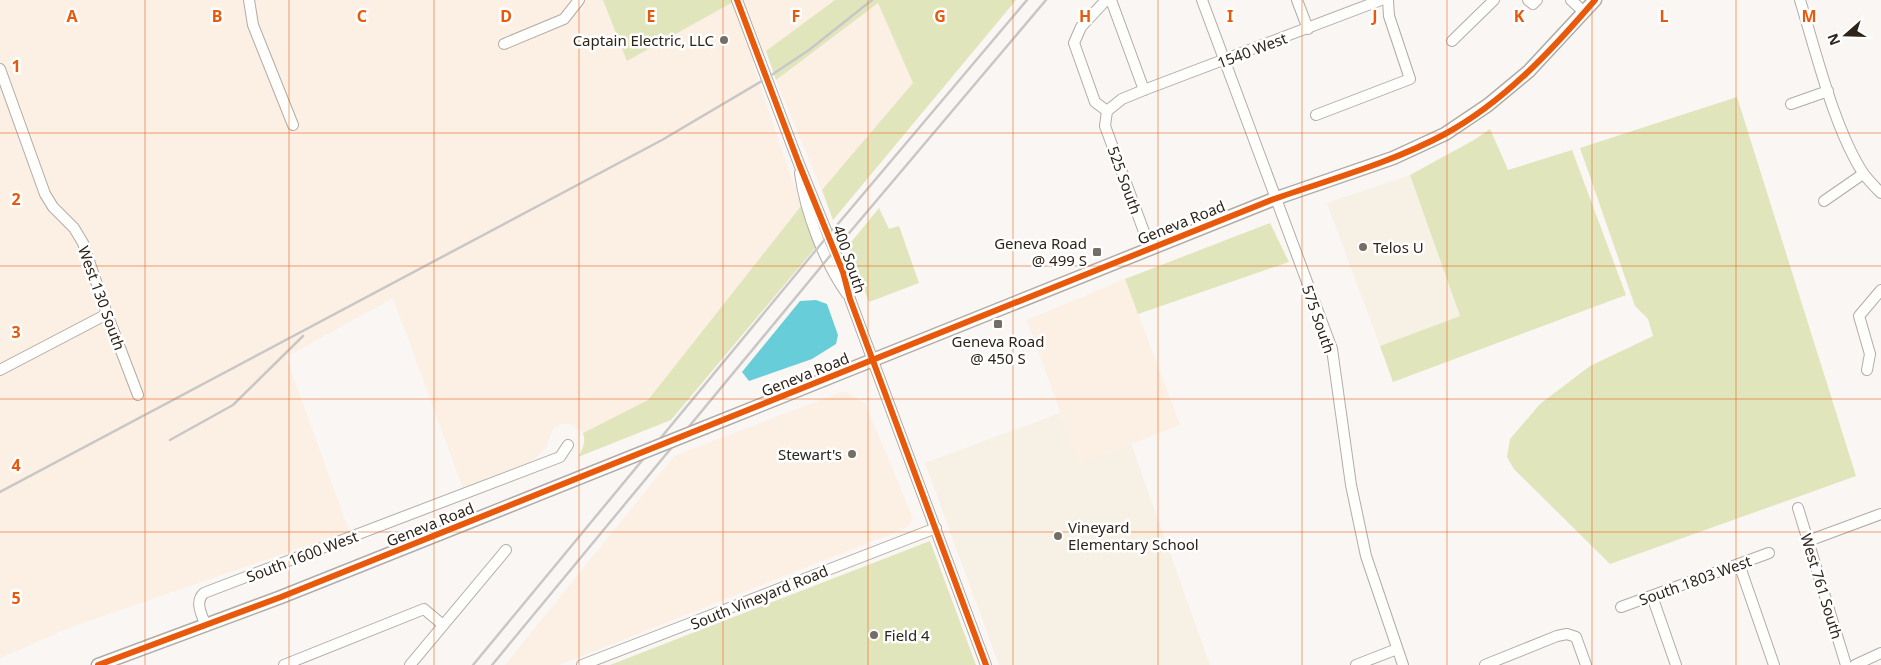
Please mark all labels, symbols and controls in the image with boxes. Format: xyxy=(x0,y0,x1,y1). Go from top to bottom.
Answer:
text: A xyxy=(66,5,78,27)
text: B xyxy=(212,5,222,27)
text: C xyxy=(357,5,367,27)
text: D xyxy=(500,5,512,27)
text: E xyxy=(647,5,656,27)
text: F xyxy=(792,5,800,27)
text: G xyxy=(934,5,946,27)
text: H xyxy=(1079,5,1091,27)
text: I xyxy=(1227,5,1233,27)
text: J xyxy=(1370,5,1378,27)
text: K xyxy=(1514,5,1525,27)
text: L xyxy=(1660,5,1669,27)
text: M xyxy=(1801,5,1817,27)
north arrow xyxy=(1821,10,1871,60)
street label: 1540 West xyxy=(1214,27,1290,72)
place label: Captain Electric, LLC xyxy=(573,30,715,50)
text: N xyxy=(1822,31,1844,48)
marker: Captain Electric, LLC xyxy=(718,34,730,46)
text: 1 xyxy=(11,55,21,77)
street label: 525 South xyxy=(1103,143,1147,217)
text: 2 xyxy=(11,188,21,210)
street label: Geneva Road xyxy=(1134,195,1228,249)
street label: 400 South xyxy=(829,222,871,296)
place label: Geneva Road @ 499 S xyxy=(994,233,1087,270)
place label: Telos U xyxy=(1373,237,1424,257)
marker: Telos U xyxy=(1357,241,1369,253)
street label: West 130 South xyxy=(74,243,130,353)
marker: Geneva Road @ 499 S xyxy=(1091,246,1103,258)
street label: 575 South xyxy=(1298,282,1340,356)
marker: Geneva Road @ 450 S xyxy=(992,318,1004,330)
text: 3 xyxy=(11,321,21,343)
place label: Geneva Road @ 450 S xyxy=(952,331,1044,368)
street label: Geneva Road xyxy=(758,347,852,401)
place label: Stewart's xyxy=(778,444,842,464)
marker: Stewart's xyxy=(846,448,858,460)
text: 4 xyxy=(11,454,21,476)
street label: Geneva Road xyxy=(383,497,477,551)
place label: Vineyard Elementary School xyxy=(1068,517,1199,554)
street label: South 1600 West xyxy=(243,525,361,586)
marker: Vineyard Elementary School xyxy=(1052,530,1064,542)
street label: West 761 South xyxy=(1796,531,1848,641)
street label: South 1803 West xyxy=(1636,550,1754,610)
street label: South Vineyard Road xyxy=(687,560,831,634)
text: 5 xyxy=(11,587,21,609)
place label: Field 4 xyxy=(884,625,930,645)
marker: Field 4 xyxy=(868,629,880,641)

